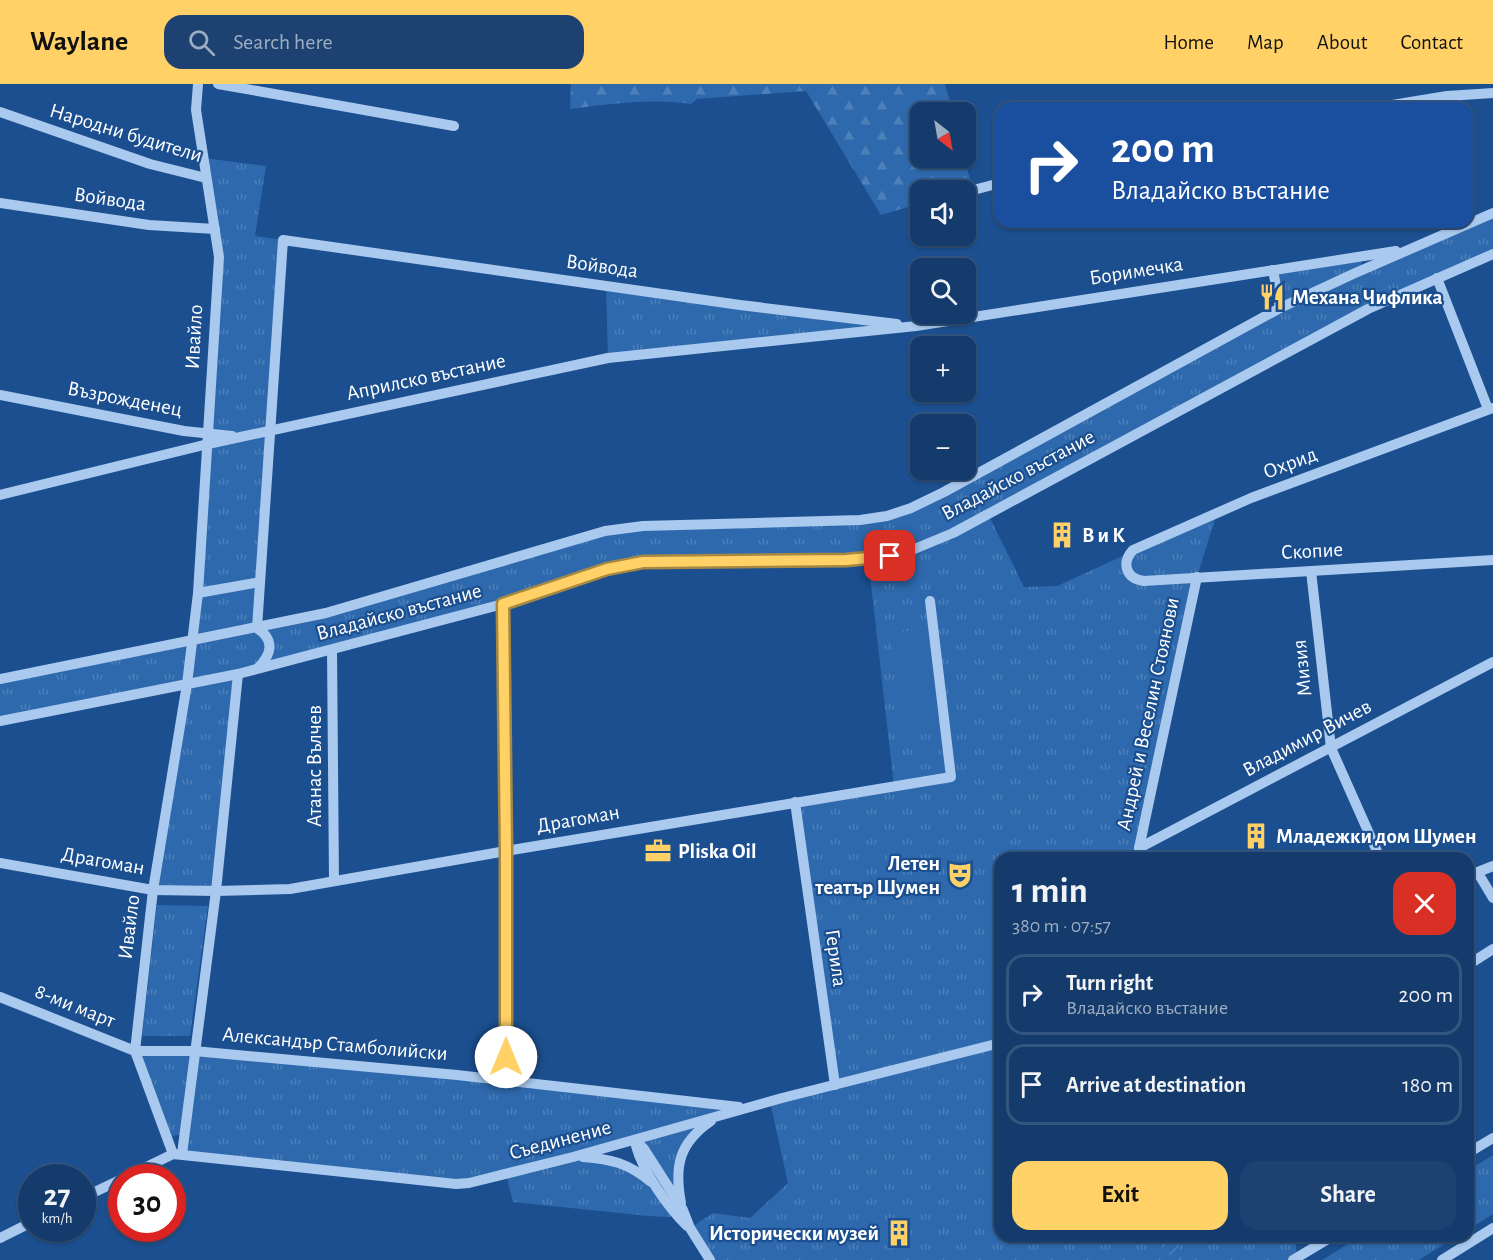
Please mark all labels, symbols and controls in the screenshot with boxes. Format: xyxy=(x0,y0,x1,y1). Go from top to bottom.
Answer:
search box xyxy=(164,15,584,69)
icon: search xyxy=(185,26,218,59)
text: Waylane xyxy=(30,28,128,56)
text: Search here xyxy=(233,31,333,53)
text: Home xyxy=(1163,32,1214,53)
text: Map xyxy=(1247,32,1284,53)
text: About xyxy=(1317,32,1367,53)
text: Contact xyxy=(1400,32,1463,53)
street label: Народни будители xyxy=(47,100,205,166)
north arrow xyxy=(910,102,976,168)
map controls xyxy=(910,102,976,480)
icon: right xyxy=(1012,126,1090,204)
text: 200 m xyxy=(1111,128,1215,170)
text: Владайско въстание xyxy=(1111,177,1330,204)
button: sound xyxy=(910,180,976,246)
street label: Войвода xyxy=(73,184,148,214)
street label: Войвода xyxy=(565,251,640,281)
street label: Боримечка xyxy=(1088,253,1185,289)
button: search xyxy=(910,258,976,324)
restaurant icon: Механа Чифлика xyxy=(1257,282,1287,312)
place label: Механа Чифлика xyxy=(1292,287,1442,308)
street label: Ивайло xyxy=(182,304,206,370)
button: + xyxy=(910,336,976,402)
street label: Априлско въстание xyxy=(344,350,508,404)
street label: Възрожденец xyxy=(66,378,184,420)
button: − xyxy=(910,414,976,480)
street label: Владайско въстание xyxy=(938,426,1098,524)
street label: Охрид xyxy=(1260,443,1320,483)
building icon: В и К xyxy=(1047,520,1077,550)
place label: В и К xyxy=(1082,525,1125,546)
pin xyxy=(864,530,915,581)
icon: arrive xyxy=(873,539,906,572)
street label: Скопие xyxy=(1280,539,1344,563)
street label: Владайско въстание xyxy=(314,580,484,644)
street label: Андрей и Веселин Стоянови xyxy=(1113,595,1183,833)
street label: Мизия xyxy=(1289,639,1315,697)
street label: Владимир Вичев xyxy=(1239,695,1375,781)
street label: Атанас Вълчев xyxy=(304,705,325,827)
street label: Драгоман xyxy=(535,801,621,837)
building icon: Младежки дом Шумен xyxy=(1241,821,1271,851)
place label: Младежки дом Шумен xyxy=(1276,826,1477,847)
office icon: Pliska Oil xyxy=(643,836,673,866)
place label: Pliska Oil xyxy=(678,841,757,862)
street label: Драгоман xyxy=(60,843,146,879)
place label: Летен театър Шумен xyxy=(814,853,940,898)
theatre icon: Летен театър Шумен xyxy=(945,860,975,890)
button: close xyxy=(1393,872,1456,935)
text: 1 min xyxy=(1012,873,1088,909)
street label: Ивайло xyxy=(115,894,143,960)
text: 380 m · 07:57 xyxy=(1012,916,1111,936)
street label: Герила xyxy=(822,928,850,988)
text: Turn right xyxy=(1066,972,1153,994)
icon: right xyxy=(1015,978,1048,1011)
street label: 8-ми март xyxy=(32,980,118,1032)
text: 200 m xyxy=(1399,984,1453,1006)
text: Владайско въстание xyxy=(1066,998,1228,1018)
street label: Александър Стамболийски xyxy=(221,1024,449,1064)
position arrow xyxy=(474,1025,538,1089)
icon: arrive xyxy=(1015,1068,1048,1101)
text: Arrive at destination xyxy=(1066,1074,1246,1096)
text: 180 m xyxy=(1402,1074,1453,1096)
street label: Съединение xyxy=(507,1116,613,1164)
button: Exit xyxy=(1012,1161,1228,1230)
button: Share xyxy=(1240,1161,1456,1230)
speed limit sign: 30 xyxy=(108,1164,186,1242)
text: 27 xyxy=(43,1181,71,1211)
text: km/h xyxy=(42,1211,72,1226)
building icon: Исторически музей xyxy=(884,1218,914,1248)
place label: Исторически музей xyxy=(709,1223,879,1244)

